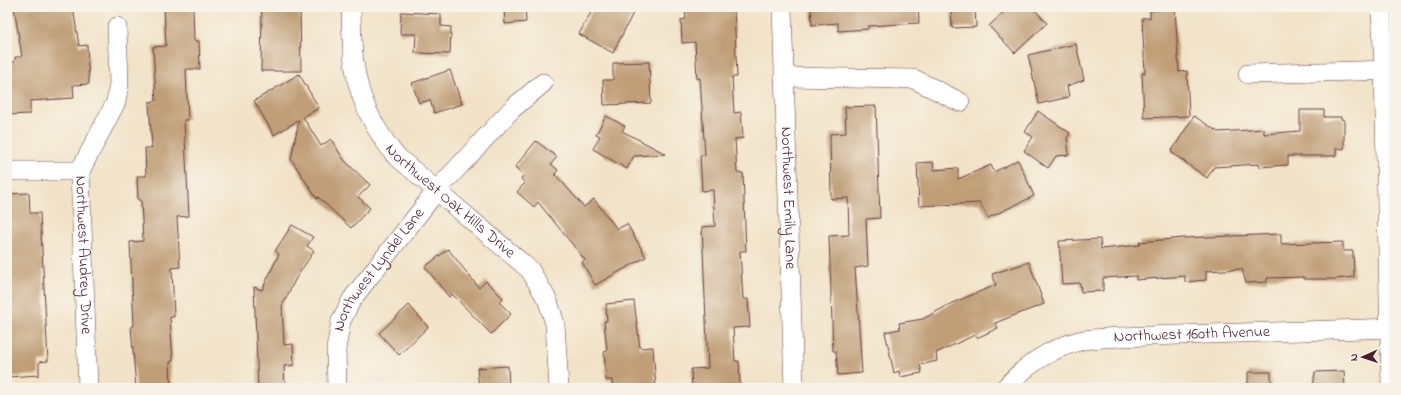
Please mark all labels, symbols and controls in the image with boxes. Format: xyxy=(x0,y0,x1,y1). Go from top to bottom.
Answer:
street label: Northwest Emily Lane xyxy=(774,126,802,270)
street label: Northwest Oak Hills Drive xyxy=(379,139,521,265)
street label: Northwest Audrey Drive xyxy=(68,175,98,336)
street label: Northwest Lyndel Lane xyxy=(327,202,431,333)
street label: Northwest 160th Avenue xyxy=(1113,320,1271,349)
north arrow xyxy=(1343,337,1383,377)
text: N xyxy=(1346,353,1362,362)

